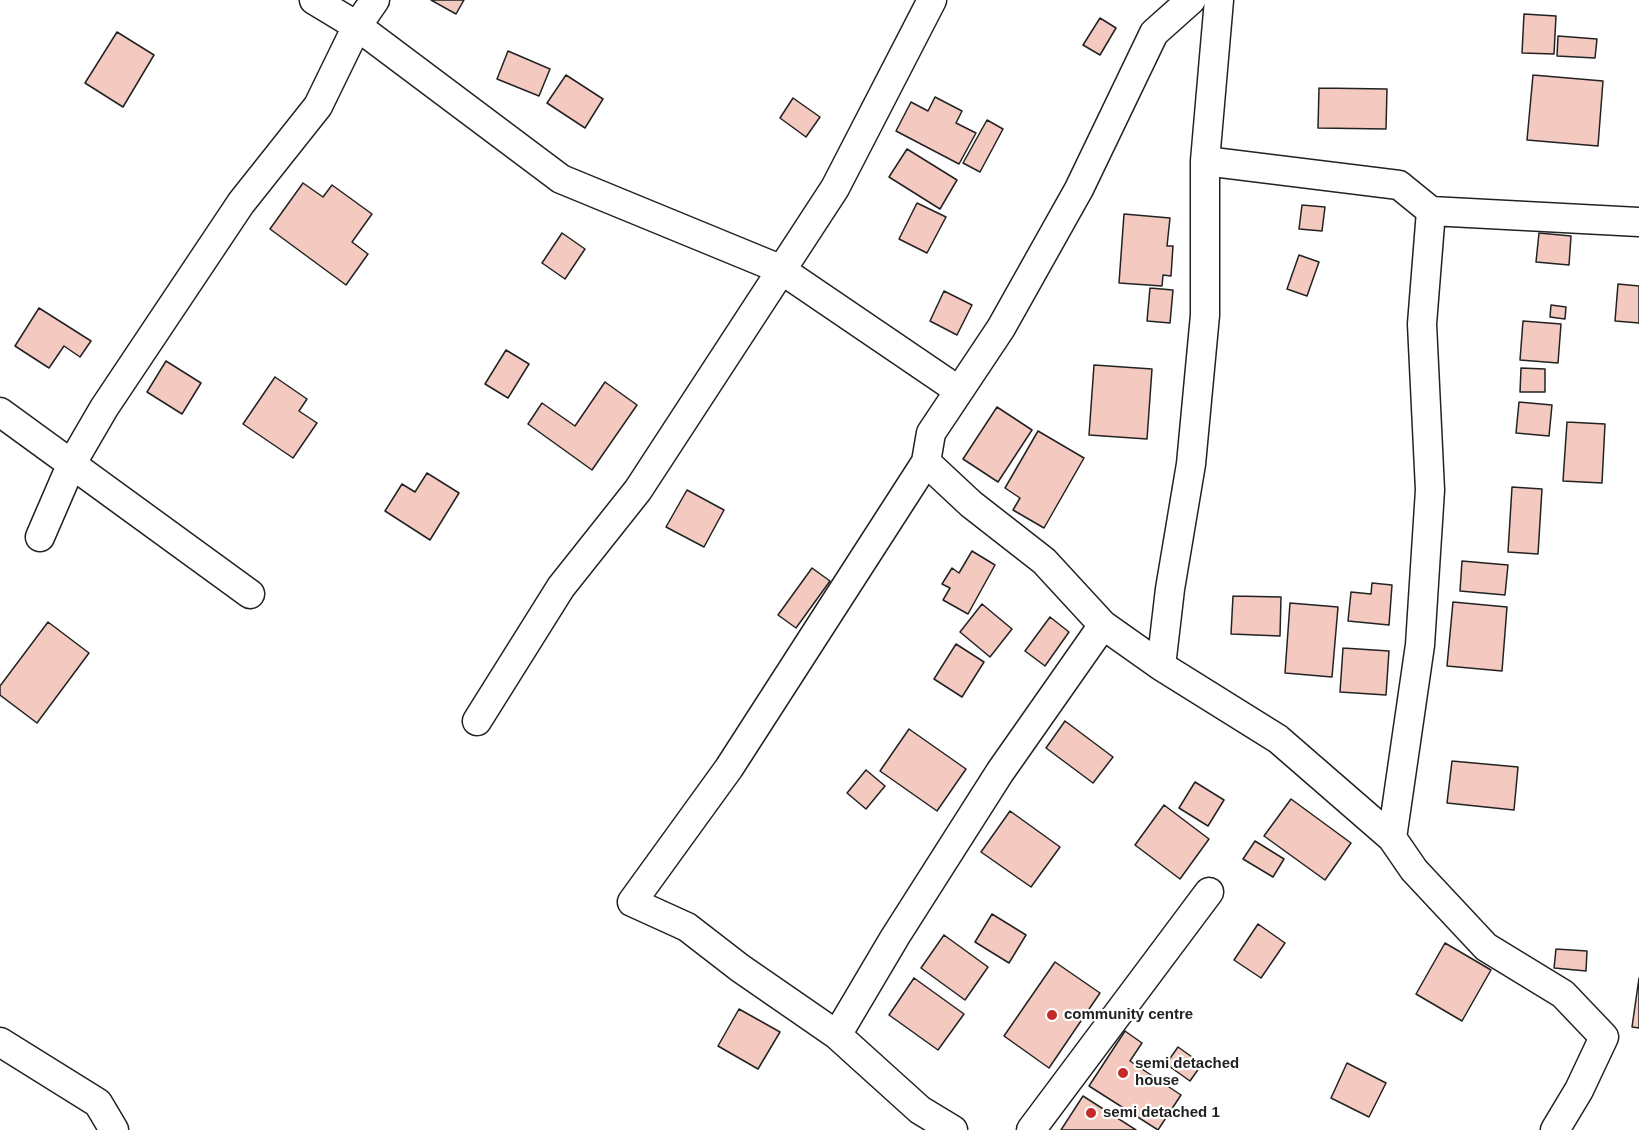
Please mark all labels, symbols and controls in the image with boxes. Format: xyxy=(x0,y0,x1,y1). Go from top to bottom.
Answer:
place label: community centre xyxy=(1064,1006,1193,1024)
marker: community centre xyxy=(1045,1008,1059,1022)
place label: semi detached house xyxy=(1135,1055,1239,1090)
marker: semi detached house xyxy=(1116,1066,1130,1080)
place label: semi detached 1 xyxy=(1103,1104,1220,1122)
marker: semi detached 1 xyxy=(1084,1106,1098,1120)

